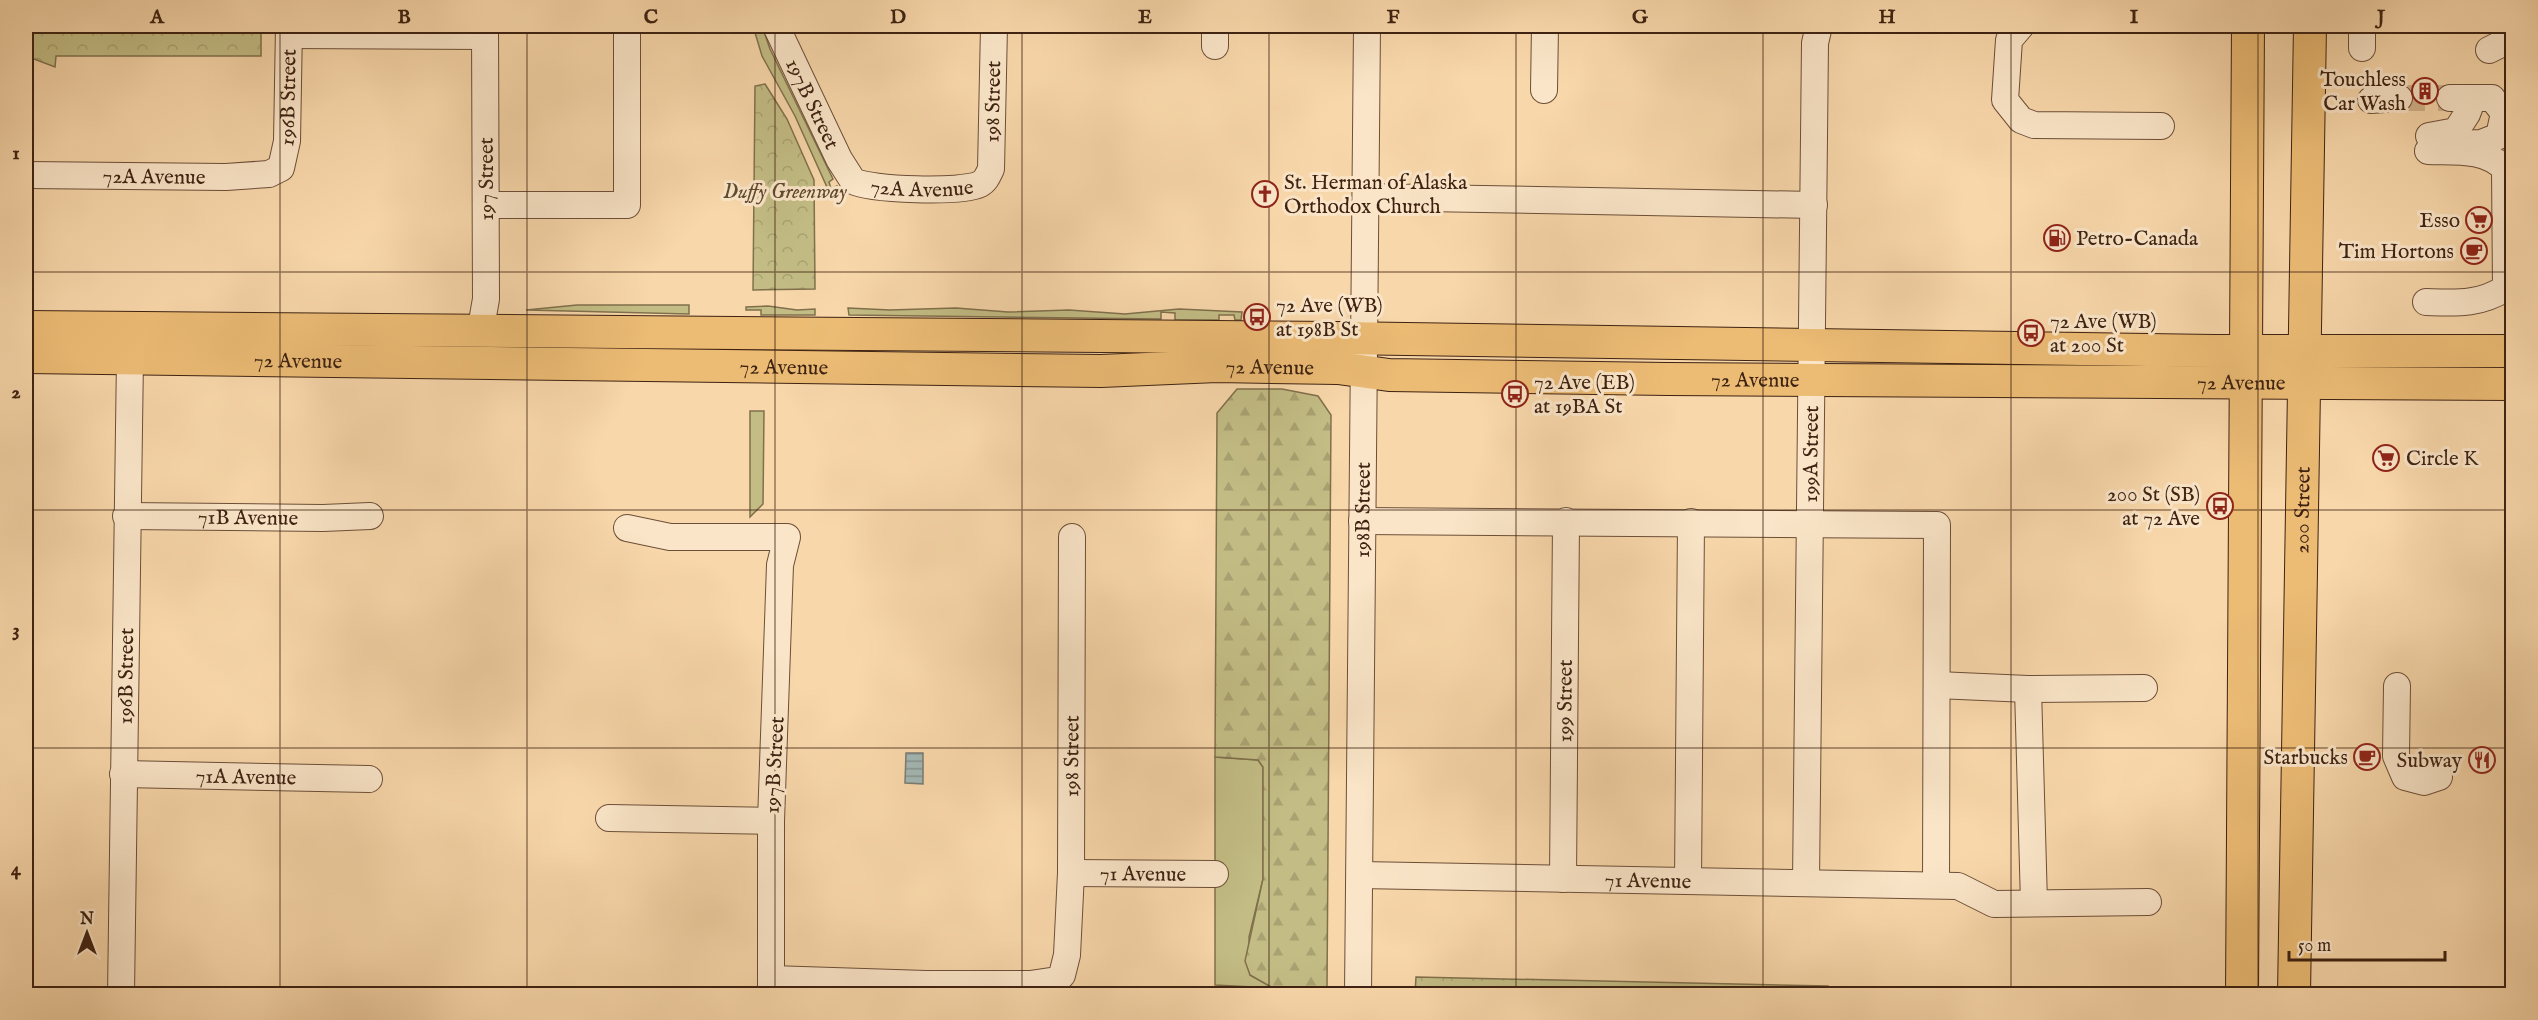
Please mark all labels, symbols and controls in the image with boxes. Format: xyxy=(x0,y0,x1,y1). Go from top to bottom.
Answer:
text: A xyxy=(149,5,165,30)
text: B xyxy=(397,5,411,30)
text: C xyxy=(644,5,658,30)
text: D xyxy=(890,5,906,30)
text: E xyxy=(1138,5,1152,30)
text: F xyxy=(1387,5,1400,30)
text: G xyxy=(1632,5,1649,30)
text: H xyxy=(1878,5,1896,30)
text: I xyxy=(2130,5,2139,30)
text: J xyxy=(2374,5,2386,30)
street label: 196B Street xyxy=(274,49,304,149)
street label: 197B Street xyxy=(778,55,845,154)
street label: 198 Street xyxy=(980,60,1008,143)
place label: Touchless Car Wash xyxy=(2320,67,2406,118)
building icon: Touchless Car Wash xyxy=(2410,76,2440,106)
street label: 197 Street xyxy=(474,137,501,221)
text: 1 xyxy=(12,141,20,166)
street label: 72A Avenue xyxy=(102,164,206,192)
place label: St. Herman of Alaska Orthodox Church xyxy=(1284,170,1468,221)
street label: 72A Avenue xyxy=(869,174,976,204)
park label: Duffy Greenway xyxy=(723,179,847,206)
church icon: St. Herman of Alaska Orthodox Church xyxy=(1250,179,1280,209)
supermarket icon: Esso xyxy=(2464,205,2494,235)
place label: Esso xyxy=(2419,208,2460,235)
fuel station icon: Petro-Canada xyxy=(2042,223,2072,253)
place label: Petro-Canada xyxy=(2076,226,2199,253)
cafe icon: Tim Hortons xyxy=(2459,236,2489,266)
place label: Tim Hortons xyxy=(2339,239,2454,266)
place label: 72 Ave (WB) at 198B St xyxy=(1276,293,1383,344)
bus stop icon: 72 Ave (WB) at 198B St xyxy=(1242,302,1272,332)
place label: 72 Ave (WB) at 200 St xyxy=(2050,309,2157,360)
bus stop icon: 72 Ave (WB) at 200 St xyxy=(2016,318,2046,348)
street label: 72 Avenue xyxy=(254,348,343,376)
street label: 72 Avenue xyxy=(739,354,829,382)
street label: 72 Avenue xyxy=(1225,354,1315,383)
street label: 72 Avenue xyxy=(1711,367,1800,395)
place label: 72 Ave (EB) at 19BA St xyxy=(1534,370,1635,421)
street label: 72 Avenue xyxy=(2197,370,2286,398)
bus stop icon: 72 Ave (EB) at 19BA St xyxy=(1500,379,1530,409)
text: 2 xyxy=(11,380,21,405)
street label: 199A Street xyxy=(1798,405,1826,503)
supermarket icon: Circle K xyxy=(2371,443,2401,473)
place label: Circle K xyxy=(2406,446,2479,473)
street label: 198B Street xyxy=(1350,462,1378,558)
street label: 200 Street xyxy=(2289,466,2318,554)
place label: 200 St (SB) at 72 Ave xyxy=(2107,482,2200,533)
bus stop icon: 200 St (SB) at 72 Ave xyxy=(2205,491,2235,521)
street label: 71B Avenue xyxy=(198,505,299,533)
text: 3 xyxy=(12,618,20,643)
street label: 196B Street xyxy=(113,628,141,725)
street label: 199 Street xyxy=(1552,659,1580,743)
street label: 198 Street xyxy=(1059,715,1086,797)
street label: 197B Street xyxy=(759,716,792,814)
cafe icon: Starbucks xyxy=(2352,742,2382,772)
place label: Starbucks xyxy=(2264,745,2348,772)
restaurant icon: Subway xyxy=(2467,745,2497,775)
place label: Subway xyxy=(2396,748,2463,775)
street label: 71A Avenue xyxy=(195,763,297,793)
text: 4 xyxy=(11,857,22,882)
street label: 71 Avenue xyxy=(1100,861,1187,889)
street label: 71 Avenue xyxy=(1604,868,1692,896)
north arrow xyxy=(57,903,117,963)
text: N xyxy=(79,910,94,930)
scale bar xyxy=(2289,924,2445,962)
text: 50 m xyxy=(2298,935,2331,958)

